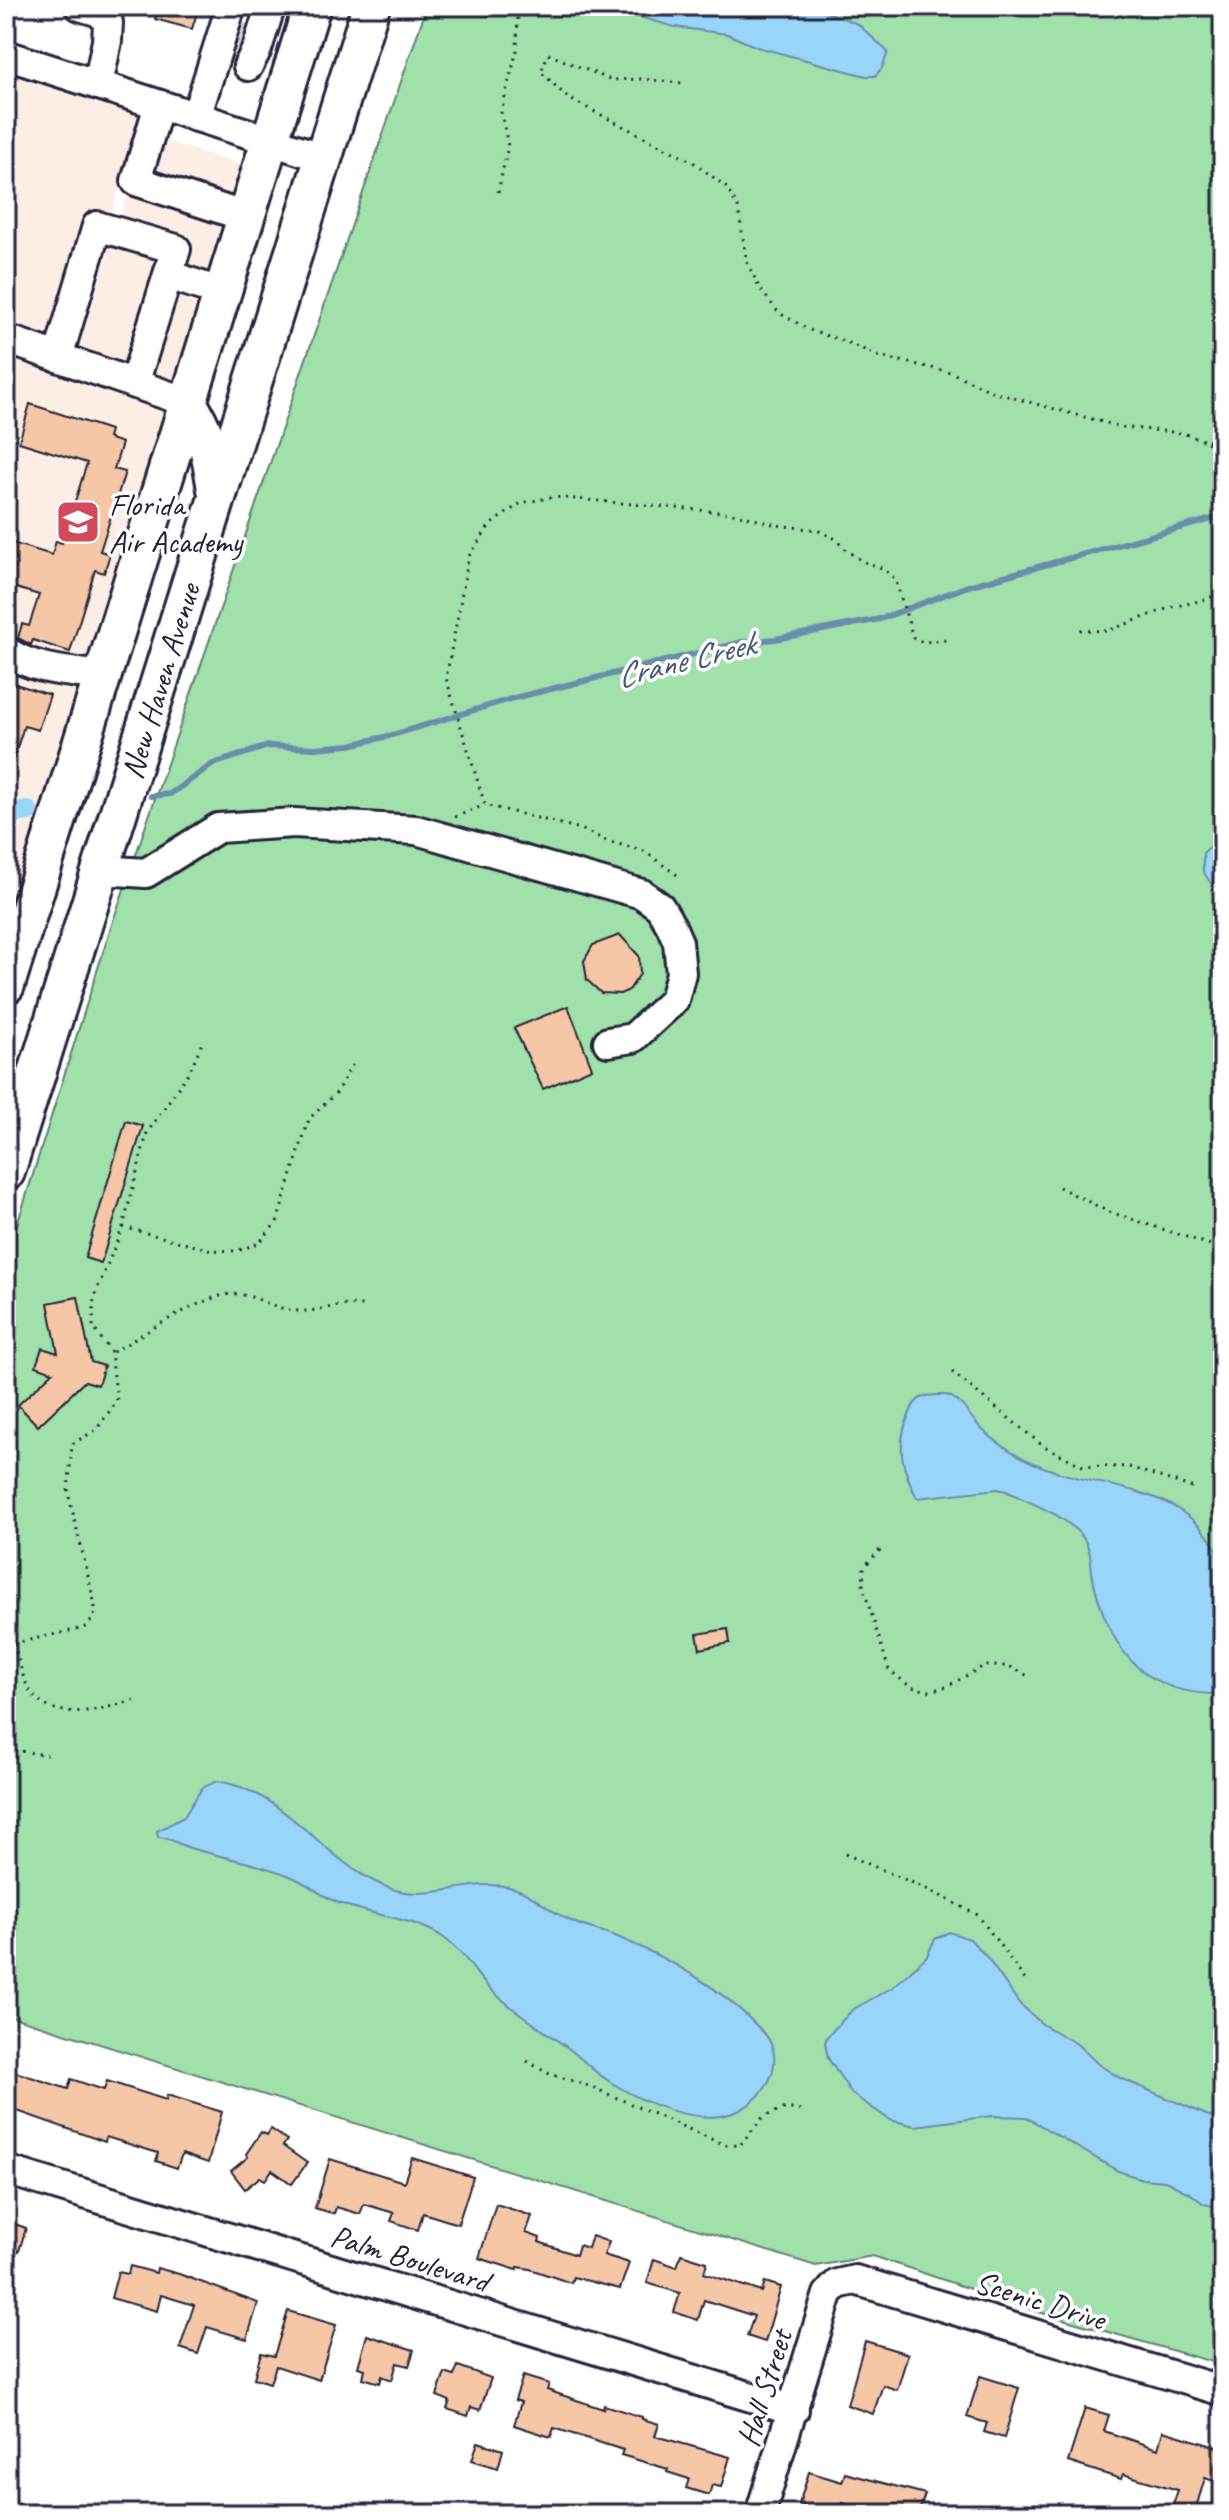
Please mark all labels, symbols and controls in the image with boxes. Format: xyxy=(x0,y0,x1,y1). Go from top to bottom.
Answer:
place label: Florida Air Academy xyxy=(109,484,244,562)
school or university icon: Florida Air Academy xyxy=(54,498,102,546)
street label: New Haven Avenue xyxy=(111,576,210,784)
water label: Crane Creek xyxy=(612,620,764,697)
street label: Palm Boulevard xyxy=(326,2215,498,2303)
street label: Scenic Drive xyxy=(970,2261,1112,2340)
street label: Hall Street xyxy=(727,2322,803,2451)

